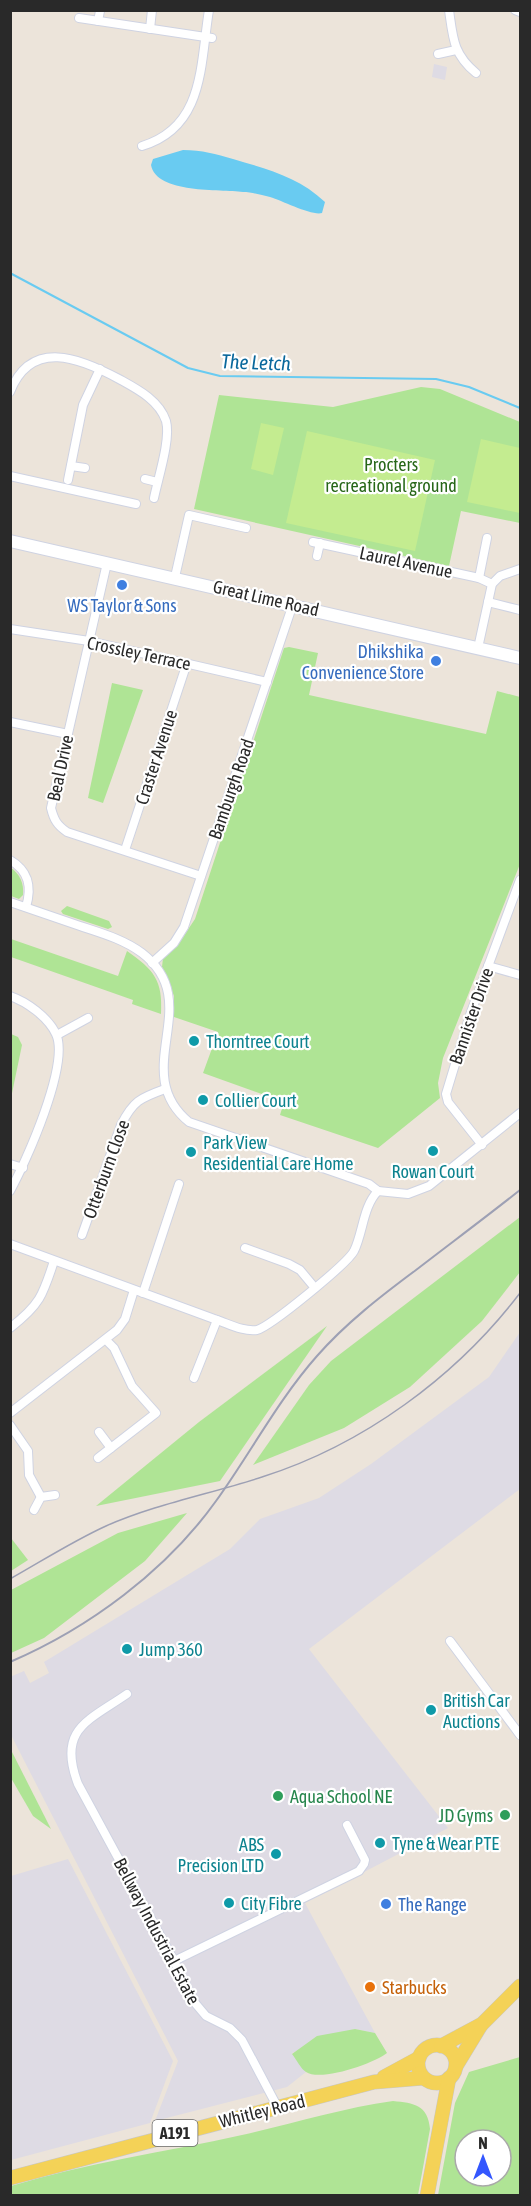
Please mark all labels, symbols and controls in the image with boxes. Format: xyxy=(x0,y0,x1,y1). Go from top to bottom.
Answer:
water label: The Letch xyxy=(221,349,291,375)
park label: Procters recreational ground xyxy=(325,454,457,496)
street label: Laurel Avenue xyxy=(358,542,454,582)
street label: Great Lime Road xyxy=(211,576,321,620)
marker: WS Taylor & Sons xyxy=(115,578,129,592)
place label: WS Taylor & Sons xyxy=(67,595,177,616)
street label: Crossley Terrace xyxy=(85,632,193,674)
place label: Dhikshika Convenience Store xyxy=(302,641,424,683)
marker: Dhikshika Convenience Store xyxy=(429,654,443,668)
street label: Craster Avenue xyxy=(131,707,181,807)
street label: Beal Drive xyxy=(43,733,77,803)
street label: Bamburgh Road xyxy=(204,736,258,842)
street label: Bannister Drive xyxy=(445,965,497,1067)
place label: Thorntree Court xyxy=(206,1031,310,1052)
marker: Thorntree Court xyxy=(187,1034,201,1048)
place label: Collier Court xyxy=(215,1090,297,1111)
marker: Collier Court xyxy=(196,1093,210,1107)
street label: Otterburn Close xyxy=(78,1117,134,1221)
place label: Park View Residential Care Home xyxy=(203,1132,354,1174)
marker: Rowan Court xyxy=(426,1144,440,1158)
marker: Park View Residential Care Home xyxy=(184,1145,198,1159)
place label: Rowan Court xyxy=(392,1161,474,1182)
place label: Jump 360 xyxy=(139,1639,203,1660)
marker: Jump 360 xyxy=(120,1642,134,1656)
place label: British Car Auctions xyxy=(443,1690,510,1732)
marker: British Car Auctions xyxy=(424,1703,438,1717)
place label: Aqua School NE xyxy=(290,1786,393,1807)
marker: Aqua School NE xyxy=(271,1789,285,1803)
place label: JD Gyms xyxy=(438,1805,493,1826)
marker: JD Gyms xyxy=(498,1808,512,1822)
place label: Tyne & Wear PTE xyxy=(392,1833,499,1854)
place label: ABS Precision LTD xyxy=(178,1834,264,1876)
marker: Tyne & Wear PTE xyxy=(373,1836,387,1850)
marker: ABS Precision LTD xyxy=(269,1847,283,1861)
street label: Bellway Industrial Estate xyxy=(110,1854,204,2008)
place label: City Fibre xyxy=(241,1893,302,1914)
place label: The Range xyxy=(398,1894,467,1915)
marker: City Fibre xyxy=(222,1896,236,1910)
marker: The Range xyxy=(379,1897,393,1911)
place label: Starbucks xyxy=(382,1977,447,1998)
marker: Starbucks xyxy=(363,1980,377,1994)
street label: Whitley Road xyxy=(217,2090,307,2132)
road number: A191 xyxy=(152,2120,198,2146)
north arrow xyxy=(453,2128,513,2188)
text: N xyxy=(478,2134,488,2152)

